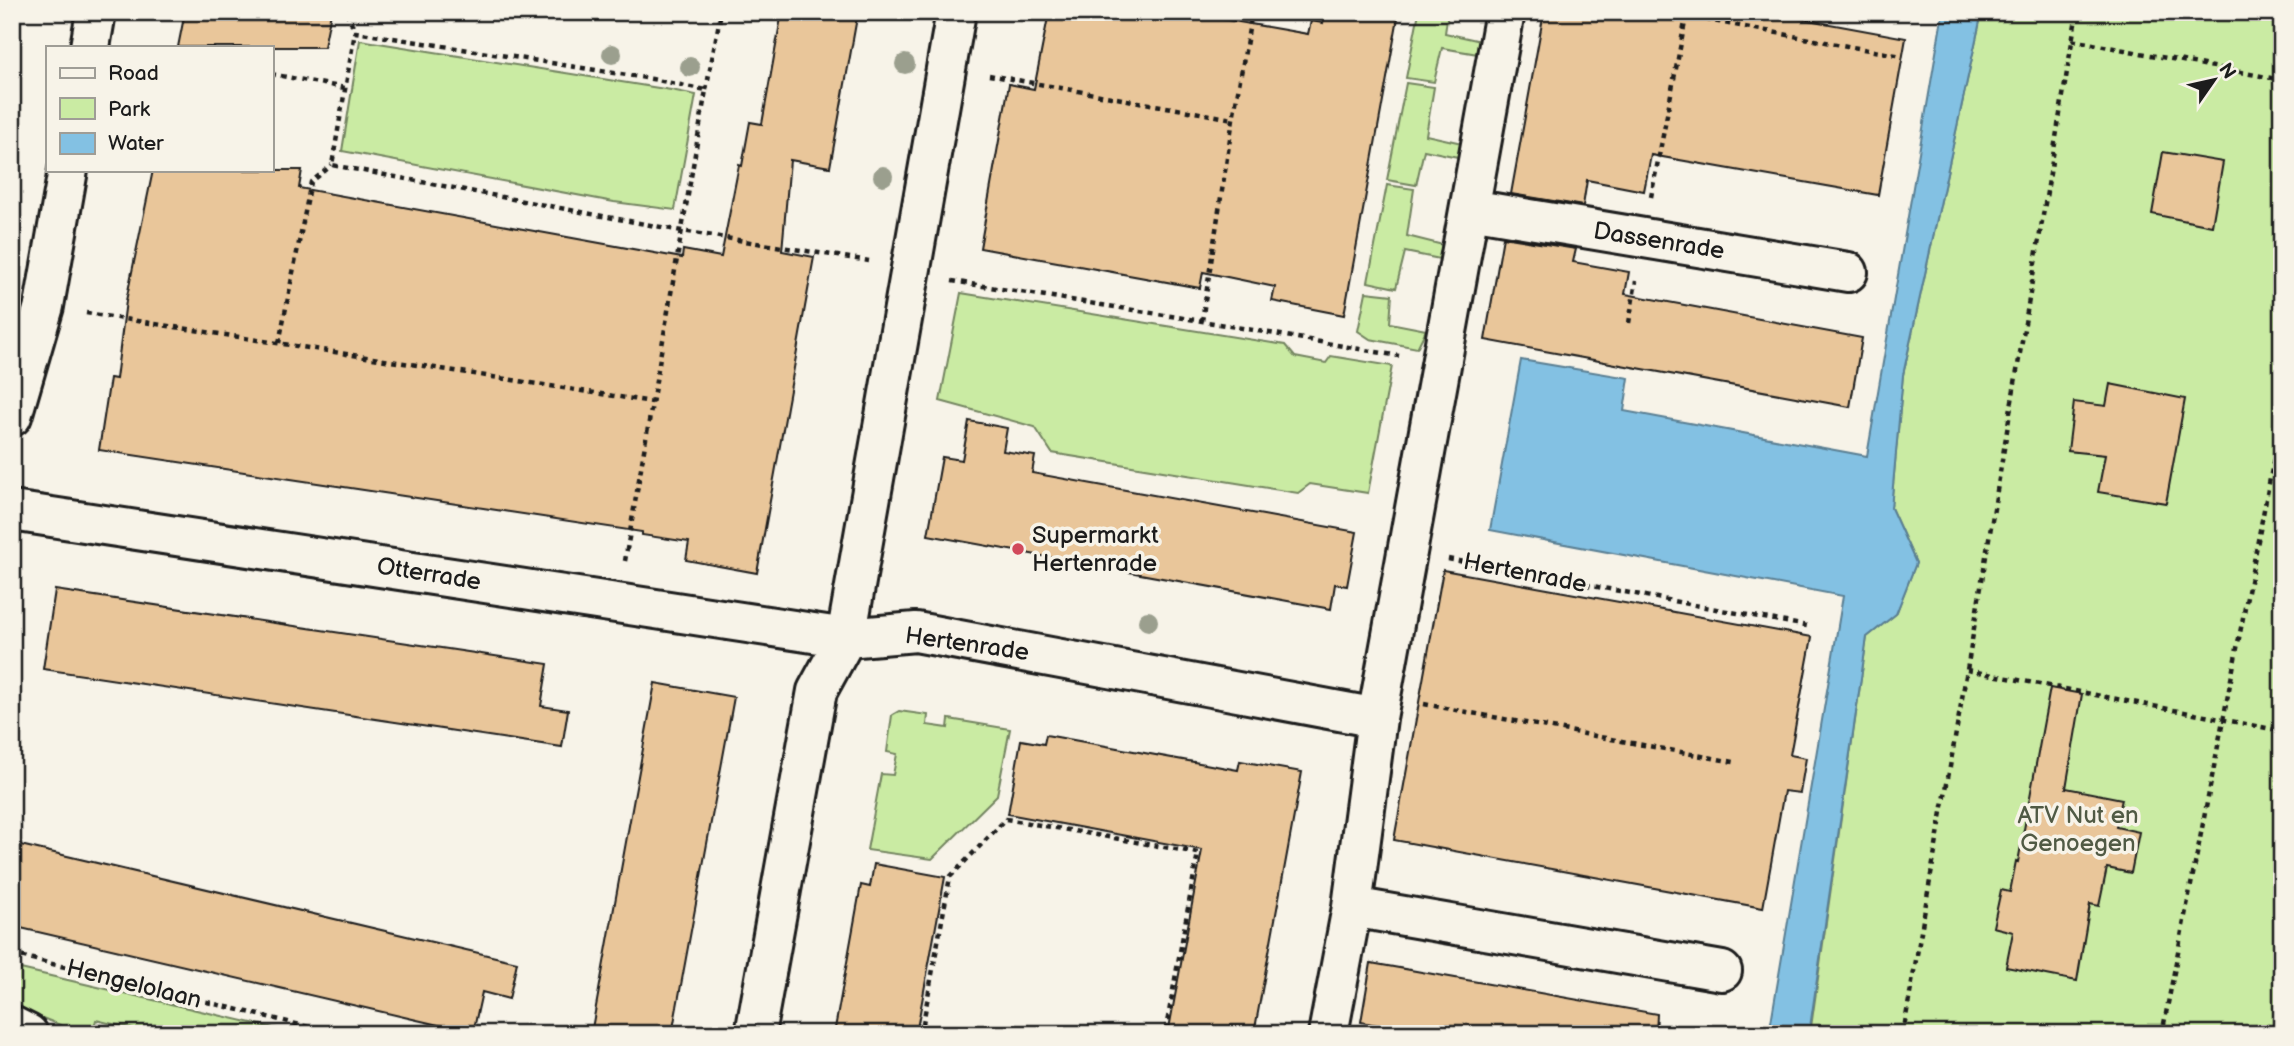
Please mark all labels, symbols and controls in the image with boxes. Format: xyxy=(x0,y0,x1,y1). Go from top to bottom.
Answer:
legend xyxy=(46,46,273,172)
north arrow xyxy=(2178,46,2248,116)
text: N xyxy=(2213,59,2240,84)
text: Road xyxy=(108,61,159,86)
text: Park xyxy=(108,97,151,122)
text: Water xyxy=(108,131,164,156)
street label: Dassenrade xyxy=(1592,216,1726,266)
place label: Supermarkt Hertenrade xyxy=(1032,521,1159,578)
marker: Supermarkt Hertenrade xyxy=(1010,541,1026,557)
street label: Hertenrade xyxy=(1461,547,1589,599)
street label: Otterrade xyxy=(375,551,483,597)
street label: Hertenrade xyxy=(903,621,1031,667)
park label: ATV Nut en Genoegen xyxy=(2018,801,2138,858)
street label: Hengelolaan xyxy=(63,953,205,1015)

